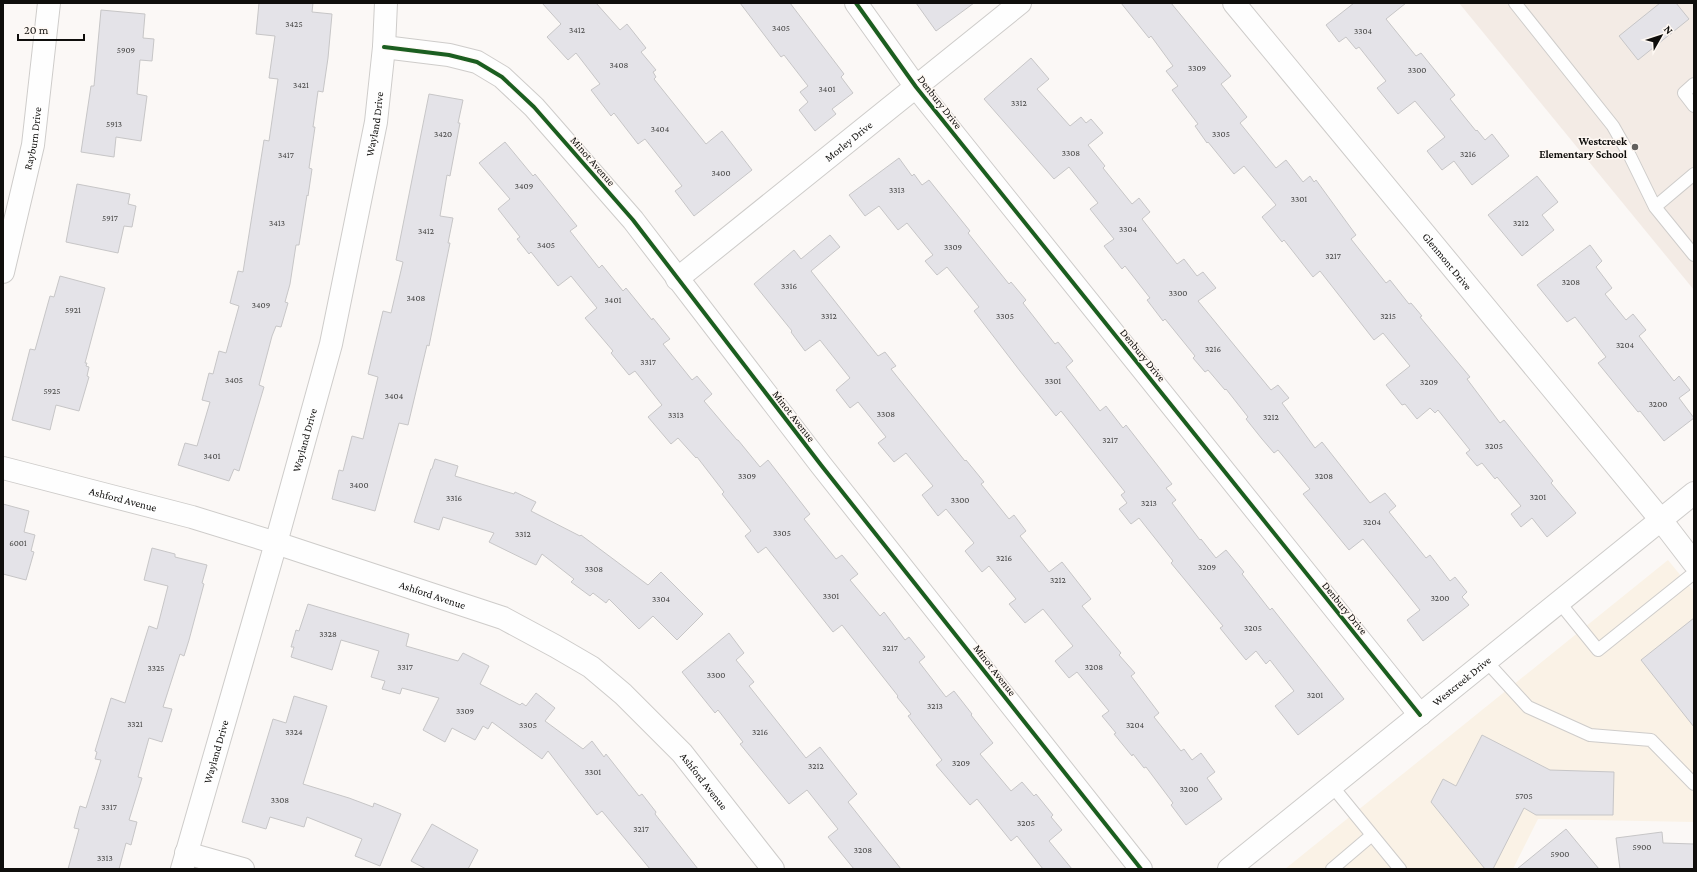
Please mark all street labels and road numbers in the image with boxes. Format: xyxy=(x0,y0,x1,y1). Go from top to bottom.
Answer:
street label: Denbury Drive xyxy=(915,73,965,132)
street label: Wayland Drive xyxy=(363,91,385,157)
street label: Rayburn Drive xyxy=(21,106,43,171)
street label: Morley Drive xyxy=(822,118,875,164)
street label: Minot Avenue xyxy=(568,134,618,188)
street label: Glenmont Drive xyxy=(1420,230,1475,292)
street label: Denbury Drive xyxy=(1117,326,1168,385)
street label: Minot Avenue xyxy=(770,388,818,444)
street label: Wayland Drive xyxy=(290,407,319,473)
street label: Ashford Avenue xyxy=(88,485,158,514)
street label: Ashford Avenue xyxy=(398,578,467,611)
street label: Denbury Drive xyxy=(1319,579,1370,638)
street label: Minot Avenue xyxy=(971,642,1019,698)
street label: Westcreek Drive xyxy=(1430,654,1493,708)
street label: Wayland Drive xyxy=(201,719,231,785)
street label: Ashford Avenue xyxy=(678,750,730,812)

